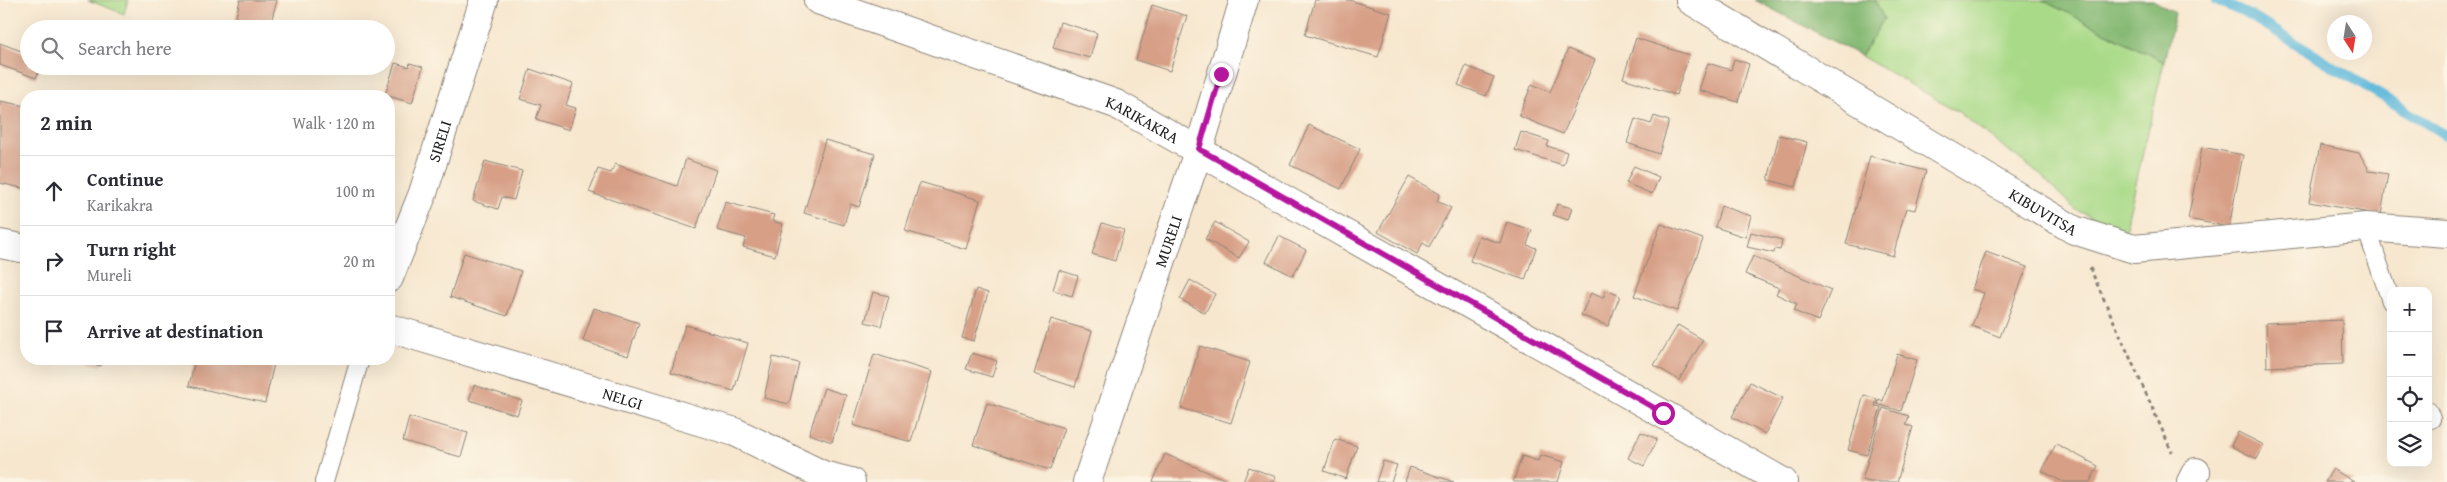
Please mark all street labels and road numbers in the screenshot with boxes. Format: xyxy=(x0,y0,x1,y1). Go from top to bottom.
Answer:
street label: KARIKAKRA xyxy=(1103,89,1184,149)
street label: SIRELI xyxy=(422,117,457,165)
street label: KIBUVITSA xyxy=(2005,182,2082,242)
street label: MURELI xyxy=(1148,212,1188,271)
street label: NELGI xyxy=(600,381,646,416)

